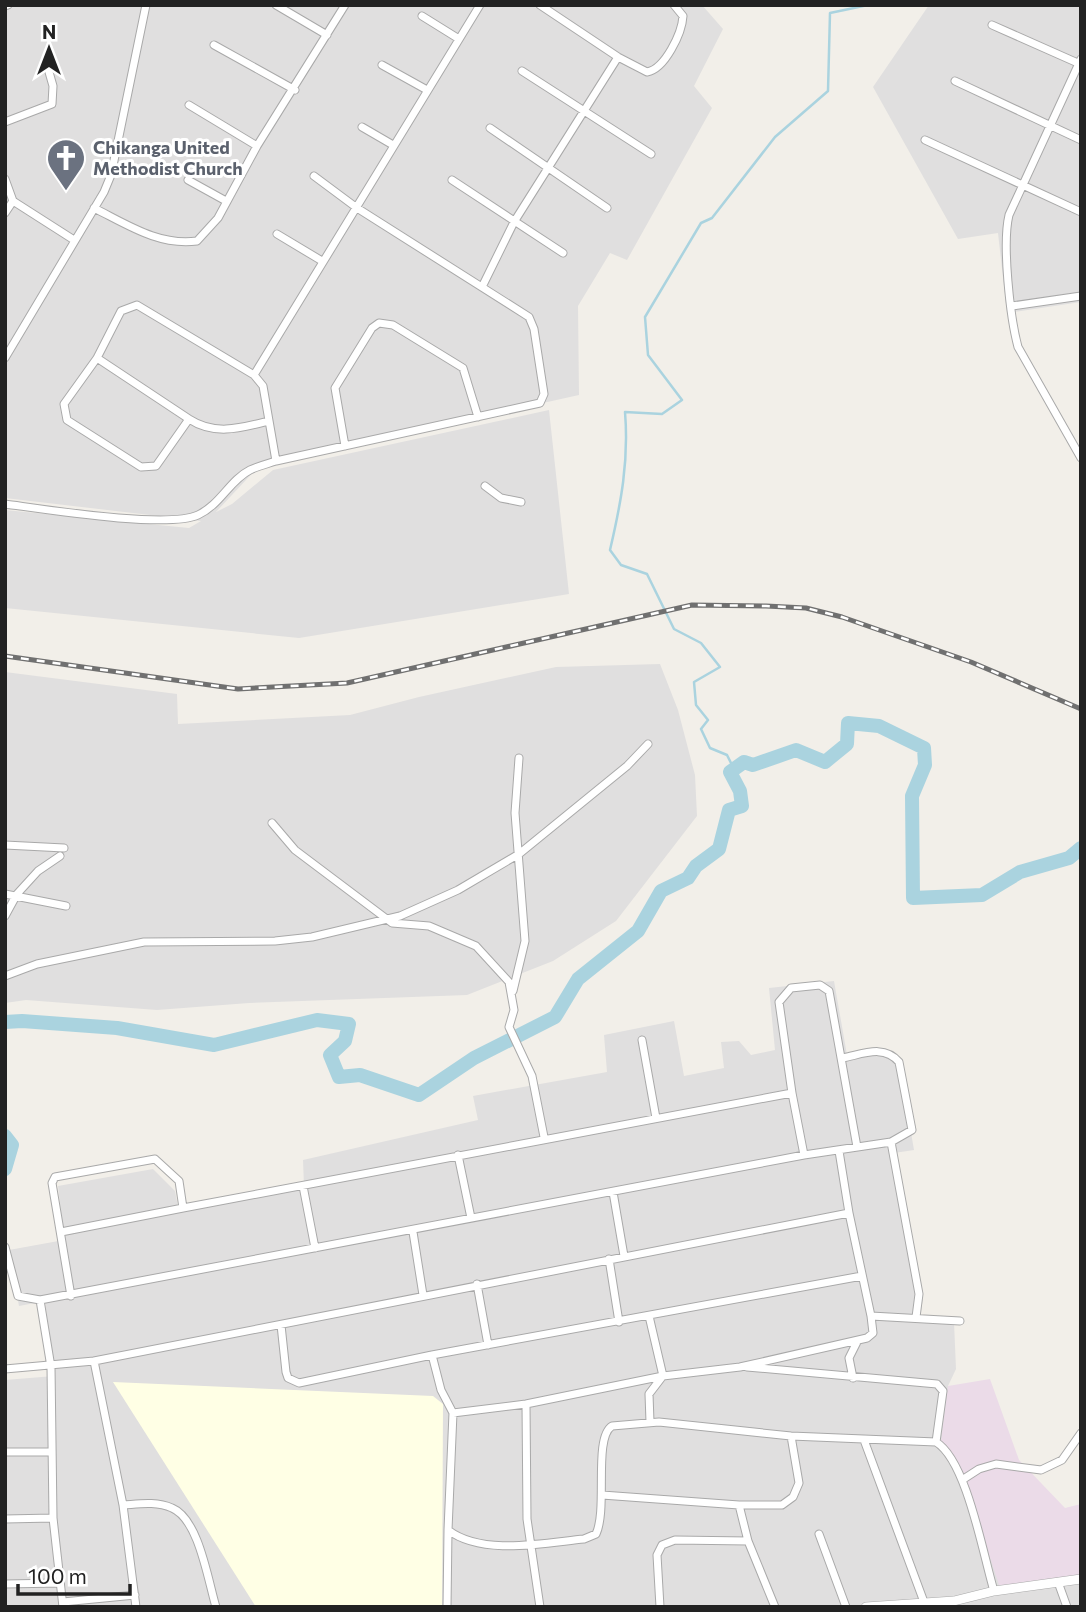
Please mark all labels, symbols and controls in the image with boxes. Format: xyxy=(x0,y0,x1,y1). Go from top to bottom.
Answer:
north arrow xyxy=(14,14,84,84)
text: N xyxy=(42,20,56,43)
place label: Chikanga United Methodist Church xyxy=(93,136,243,179)
church icon: Chikanga United Methodist Church xyxy=(45,137,87,192)
scale bar xyxy=(18,1552,130,1596)
text: 100 m xyxy=(28,1563,87,1588)

